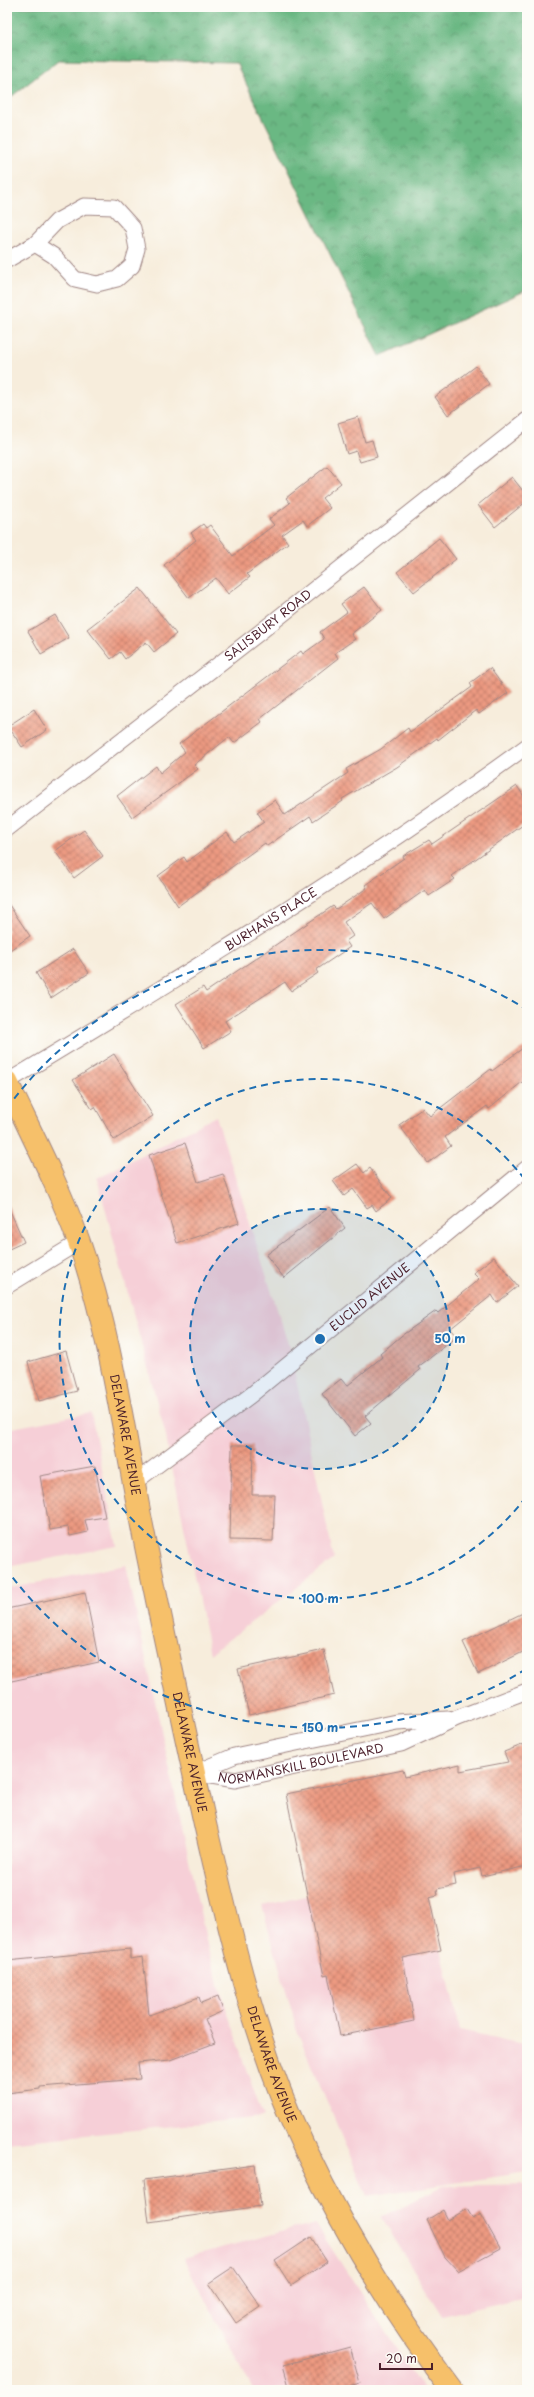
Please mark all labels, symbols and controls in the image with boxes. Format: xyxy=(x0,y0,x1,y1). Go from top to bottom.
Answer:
street label: SALISBURY ROAD xyxy=(220,584,315,665)
street label: BURHANS PLACE xyxy=(221,882,320,955)
street label: EUCLID AVENUE xyxy=(325,1258,413,1335)
text: 50 m xyxy=(434,1329,466,1347)
centre of rings xyxy=(313,1332,327,1346)
street label: DELAWARE AVENUE xyxy=(106,1372,146,1497)
text: 100 m xyxy=(301,1589,339,1607)
street label: DELAWARE AVENUE xyxy=(169,1690,212,1814)
text: 150 m xyxy=(302,1718,338,1736)
street label: NORMANSKILL BOULEVARD xyxy=(217,1738,385,1788)
street label: DELAWARE AVENUE xyxy=(243,2004,302,2125)
scale bar xyxy=(380,2345,432,2371)
text: 20 m xyxy=(386,2349,417,2367)

